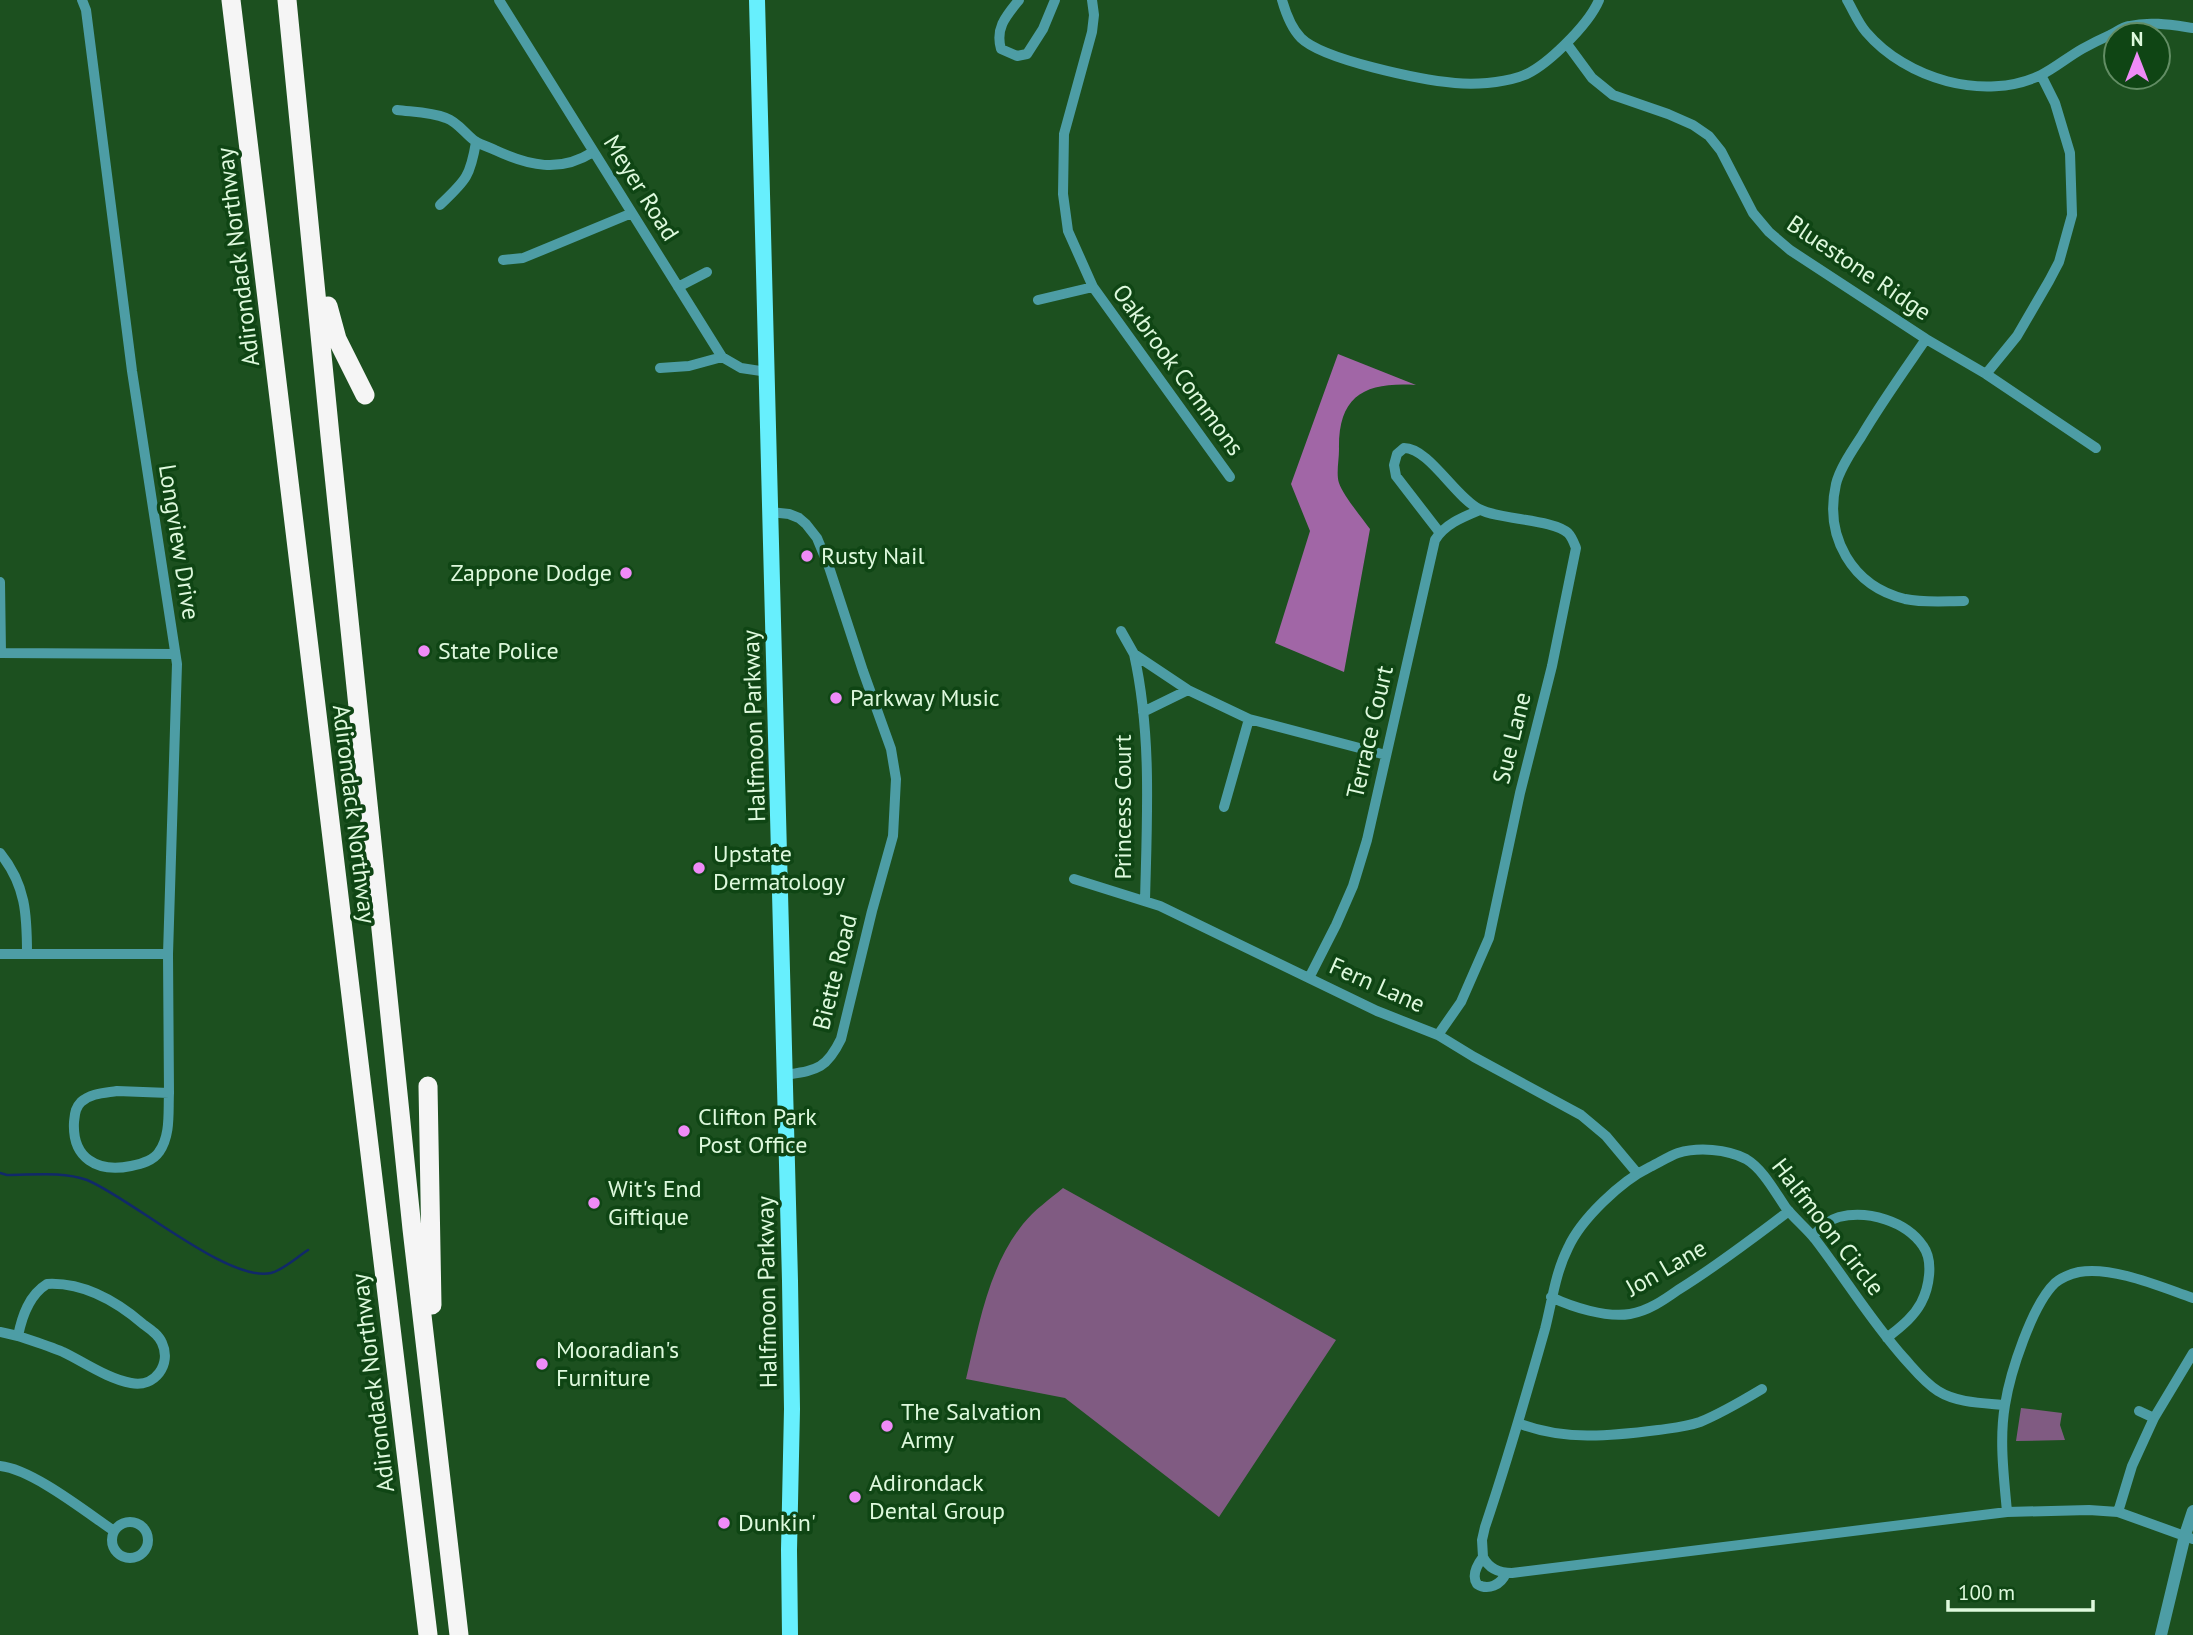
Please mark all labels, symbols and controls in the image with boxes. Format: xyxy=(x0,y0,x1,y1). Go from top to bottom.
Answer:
north arrow xyxy=(2102,21,2172,91)
text: N xyxy=(2131,27,2143,51)
street label: Meyer Road xyxy=(597,129,686,246)
street label: Adirondack Northway xyxy=(209,146,266,368)
street label: Bluestone Ridge xyxy=(1781,208,1937,327)
street label: Oakbrook Commons xyxy=(1106,278,1251,462)
street label: Longview Drive xyxy=(152,462,207,622)
place label: Rusty Nail xyxy=(821,540,924,571)
marker: Rusty Nail xyxy=(799,548,815,564)
place label: Zappone Dodge xyxy=(450,557,612,588)
marker: Zappone Dodge xyxy=(618,565,634,581)
street label: Halfmoon Parkway xyxy=(735,629,772,823)
place label: State Police xyxy=(438,635,559,666)
marker: State Police xyxy=(416,643,432,659)
street label: Terrace Court xyxy=(1339,663,1400,801)
place label: Parkway Music xyxy=(850,682,1000,713)
street label: Sue Lane xyxy=(1485,689,1538,787)
marker: Parkway Music xyxy=(828,690,844,706)
street label: Adirondack Northway xyxy=(326,703,383,925)
street label: Princess Court xyxy=(1107,734,1138,880)
place label: Upstate Dermatology xyxy=(713,838,845,897)
marker: Upstate Dermatology xyxy=(691,860,707,876)
street label: Biette Road xyxy=(805,911,864,1033)
street label: Fern Lane xyxy=(1325,950,1430,1019)
place label: Clifton Park Post Office xyxy=(698,1101,817,1160)
marker: Clifton Park Post Office xyxy=(676,1123,692,1139)
street label: Halfmoon Circle xyxy=(1765,1152,1892,1302)
place label: Wit's End Giftique xyxy=(608,1173,702,1232)
marker: Wit's End Giftique xyxy=(586,1195,602,1211)
street label: Halfmoon Parkway xyxy=(749,1196,784,1388)
street label: Jon Lane xyxy=(1619,1232,1712,1304)
street label: Adirondack Northway xyxy=(344,1272,401,1494)
place label: Mooradian's Furniture xyxy=(556,1334,679,1393)
marker: Mooradian's Furniture xyxy=(534,1356,550,1372)
place label: The Salvation Army xyxy=(901,1396,1042,1455)
marker: The Salvation Army xyxy=(879,1418,895,1434)
place label: Adirondack Dental Group xyxy=(869,1467,1005,1526)
marker: Adirondack Dental Group xyxy=(847,1489,863,1505)
place label: Dunkin' xyxy=(738,1507,816,1538)
marker: Dunkin' xyxy=(716,1515,732,1531)
scale bar xyxy=(1948,1568,2093,1612)
text: 100 m xyxy=(1958,1579,2015,1606)

